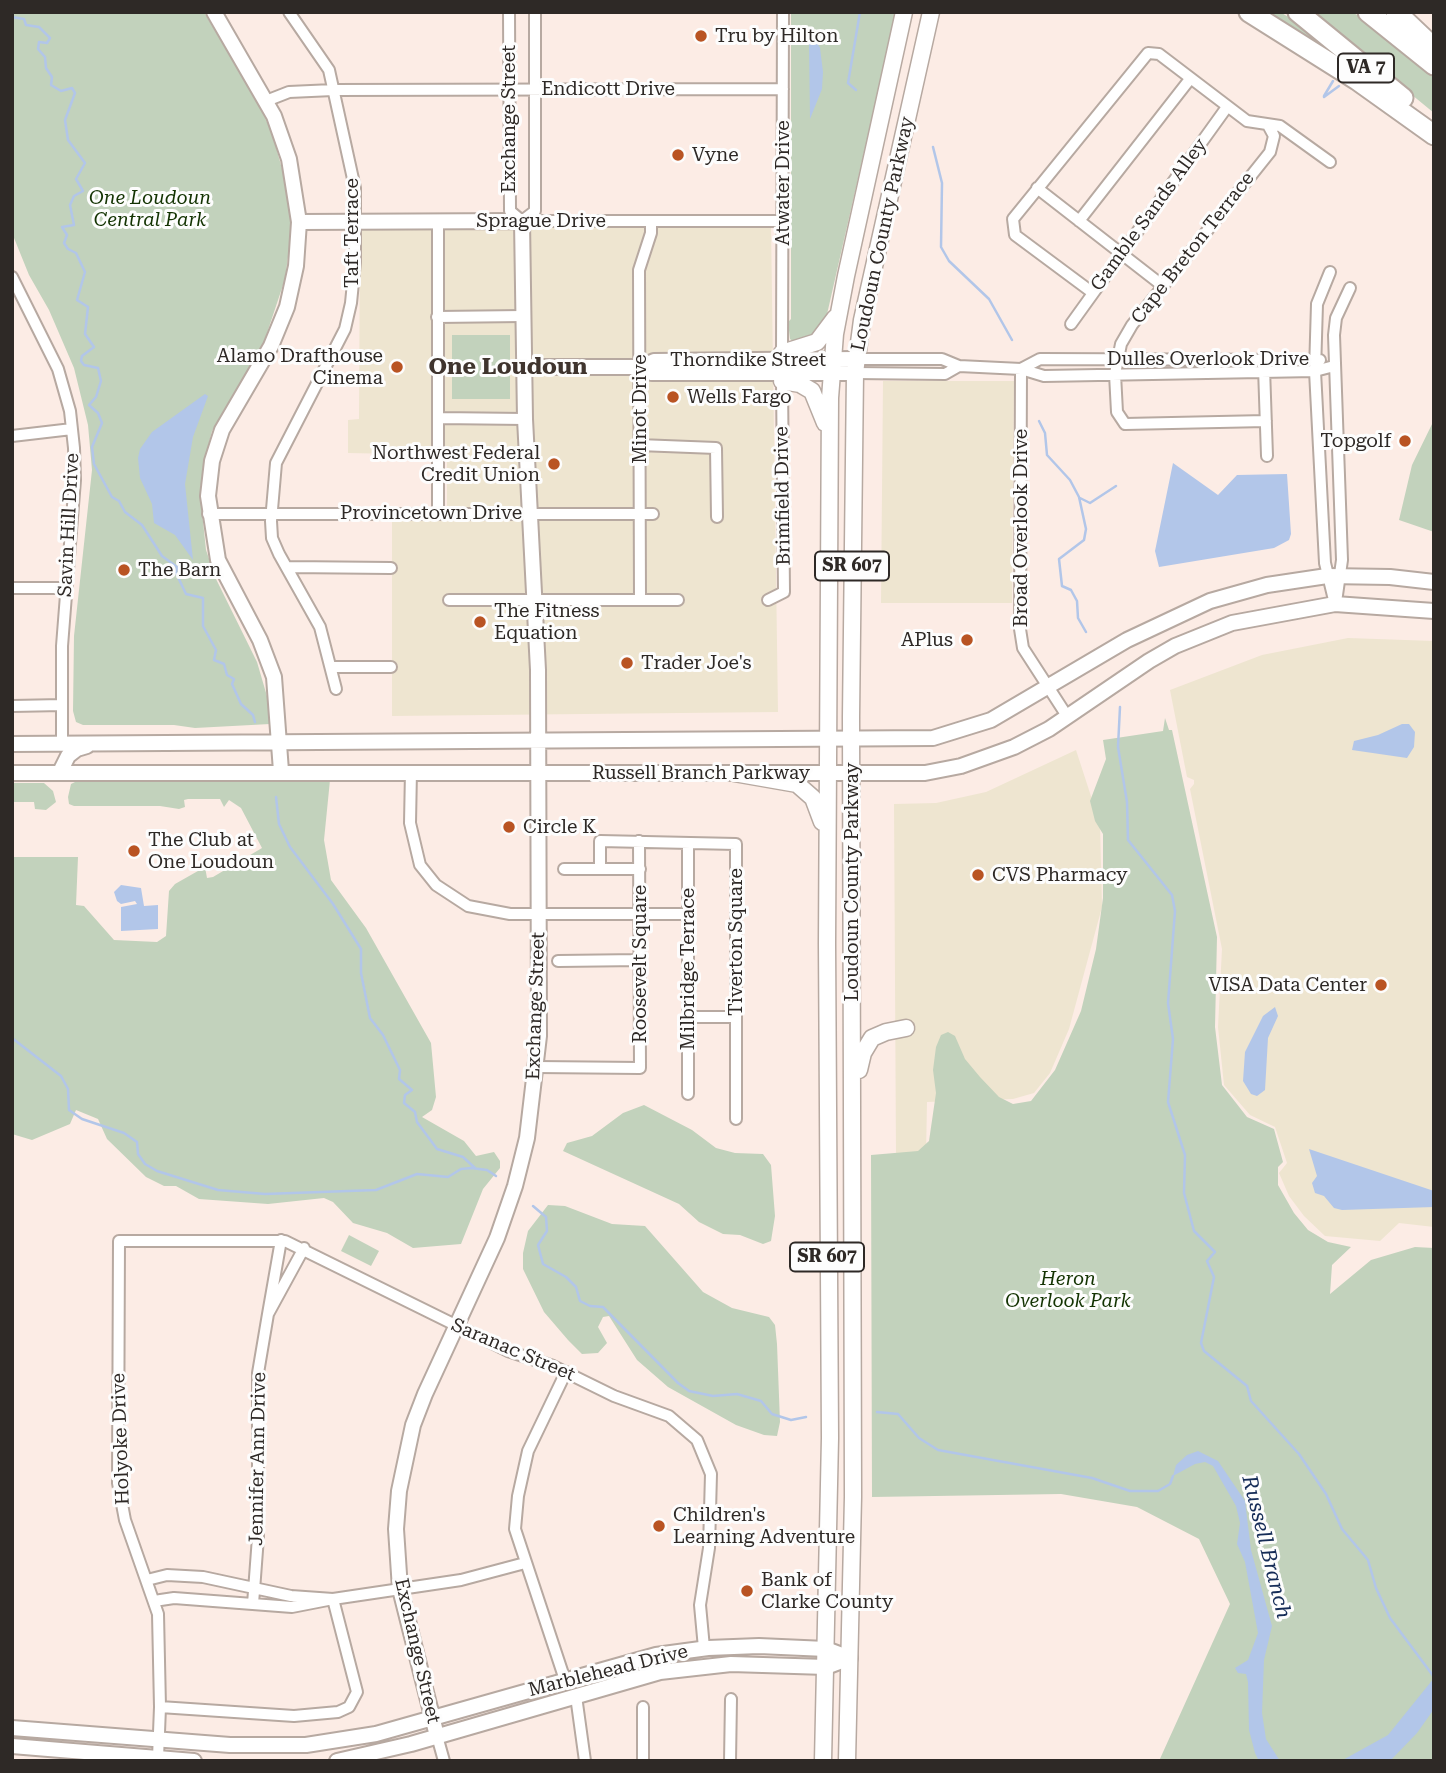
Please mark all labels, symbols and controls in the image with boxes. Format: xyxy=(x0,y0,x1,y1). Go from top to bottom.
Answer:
place label: Tru by Hilton xyxy=(715,25,838,47)
marker: Tru by Hilton xyxy=(693,28,709,44)
street label: Exchange Street xyxy=(498,45,520,193)
road number: VA 7 xyxy=(1338,54,1394,82)
street label: Endicott Drive xyxy=(541,78,675,100)
street label: Loudoun County Parkway xyxy=(847,115,919,353)
street label: Atwater Drive xyxy=(772,120,794,246)
street label: Gamble Sands Alley xyxy=(1086,134,1212,296)
place label: Vyne xyxy=(692,144,739,166)
marker: Vyne xyxy=(670,147,686,163)
street label: Cape Breton Terrace xyxy=(1127,168,1259,328)
street label: Taft Terrace xyxy=(341,178,363,288)
park label: One Loudoun Central Park xyxy=(89,187,211,231)
street label: Sprague Drive xyxy=(476,210,606,232)
place label: Alamo Drafthouse Cinema xyxy=(217,345,383,389)
street label: Dulles Overlook Drive xyxy=(1107,348,1309,370)
street label: Thorndike Street xyxy=(670,349,826,371)
district label: One Loudoun xyxy=(429,353,587,381)
street label: Minot Drive xyxy=(629,354,651,464)
marker: Alamo Drafthouse Cinema xyxy=(389,359,405,375)
place label: Wells Fargo xyxy=(687,386,792,408)
marker: Wells Fargo xyxy=(665,389,681,405)
street label: Brimfield Drive xyxy=(770,426,796,566)
street label: Broad Overlook Drive xyxy=(1010,429,1032,627)
place label: Topgolf xyxy=(1320,430,1391,452)
marker: Topgolf xyxy=(1397,433,1413,449)
place label: Northwest Federal Credit Union xyxy=(372,442,540,486)
street label: Savin Hill Drive xyxy=(54,453,84,597)
marker: Northwest Federal Credit Union xyxy=(546,456,562,472)
street label: Provincetown Drive xyxy=(340,502,522,524)
road number: SR 607 xyxy=(815,552,889,580)
place label: The Barn xyxy=(138,559,221,581)
marker: The Barn xyxy=(116,562,132,578)
place label: The Fitness Equation xyxy=(494,600,599,644)
marker: The Fitness Equation xyxy=(472,614,488,630)
place label: APlus xyxy=(901,629,953,651)
marker: APlus xyxy=(959,632,975,648)
place label: Trader Joe's xyxy=(641,652,752,674)
marker: Trader Joe's xyxy=(619,655,635,671)
street label: Russell Branch Parkway xyxy=(592,762,810,784)
street label: Loudoun County Parkway xyxy=(841,762,863,1002)
place label: Circle K xyxy=(523,816,596,838)
marker: Circle K xyxy=(501,819,517,835)
place label: The Club at One Loudoun xyxy=(148,829,274,873)
marker: The Club at One Loudoun xyxy=(126,843,142,859)
place label: CVS Pharmacy xyxy=(992,864,1128,886)
marker: CVS Pharmacy xyxy=(970,867,986,883)
street label: Tiverton Square xyxy=(725,868,747,1016)
street label: Roosevelt Square xyxy=(629,885,651,1043)
street label: Milbridge Terrace xyxy=(677,888,699,1050)
street label: Exchange Street xyxy=(522,931,550,1081)
place label: VISA Data Center xyxy=(1208,974,1367,996)
marker: VISA Data Center xyxy=(1373,977,1389,993)
road number: SR 607 xyxy=(790,1242,864,1272)
park label: Heron Overlook Park xyxy=(1005,1268,1131,1312)
street label: Saranac Street xyxy=(448,1314,578,1386)
street label: Jennifer Ann Drive xyxy=(245,1372,271,1546)
street label: Holyoke Drive xyxy=(107,1373,135,1505)
water label: Russell Branch xyxy=(1236,1473,1296,1621)
place label: Children's Learning Adventure xyxy=(673,1504,855,1548)
marker: Children's Learning Adventure xyxy=(651,1518,667,1534)
place label: Bank of Clarke County xyxy=(761,1569,893,1613)
street label: Exchange Street xyxy=(389,1576,445,1726)
marker: Bank of Clarke County xyxy=(739,1583,755,1599)
street label: Marblehead Drive xyxy=(526,1640,690,1702)

